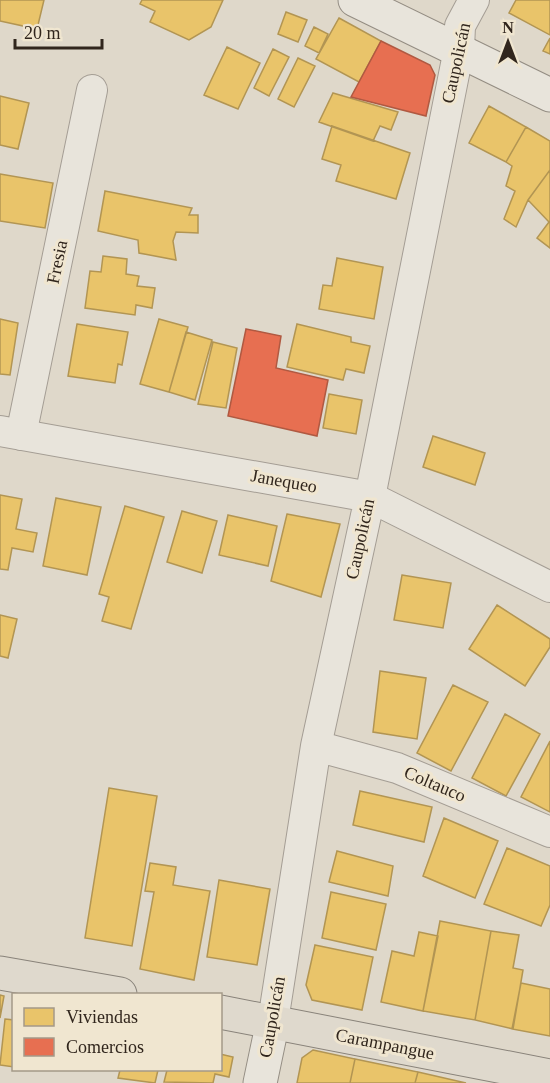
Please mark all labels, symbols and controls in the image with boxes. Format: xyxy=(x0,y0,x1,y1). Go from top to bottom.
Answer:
scale bar xyxy=(15,12,102,50)
north arrow xyxy=(478,12,538,72)
text: N xyxy=(502,19,514,36)
street label: Caupolicán xyxy=(438,21,474,105)
text: 20 m xyxy=(24,23,61,43)
street label: Fresia xyxy=(43,238,71,286)
street label: Janequeo xyxy=(249,465,319,497)
street label: Caupolicán xyxy=(342,497,378,581)
street label: Coltauco xyxy=(401,762,469,806)
street label: Caupolicán xyxy=(255,975,289,1059)
legend xyxy=(12,993,222,1071)
text: Viviendas xyxy=(66,1007,138,1027)
street label: Carampangue xyxy=(334,1025,436,1063)
text: Comercios xyxy=(66,1037,144,1057)

